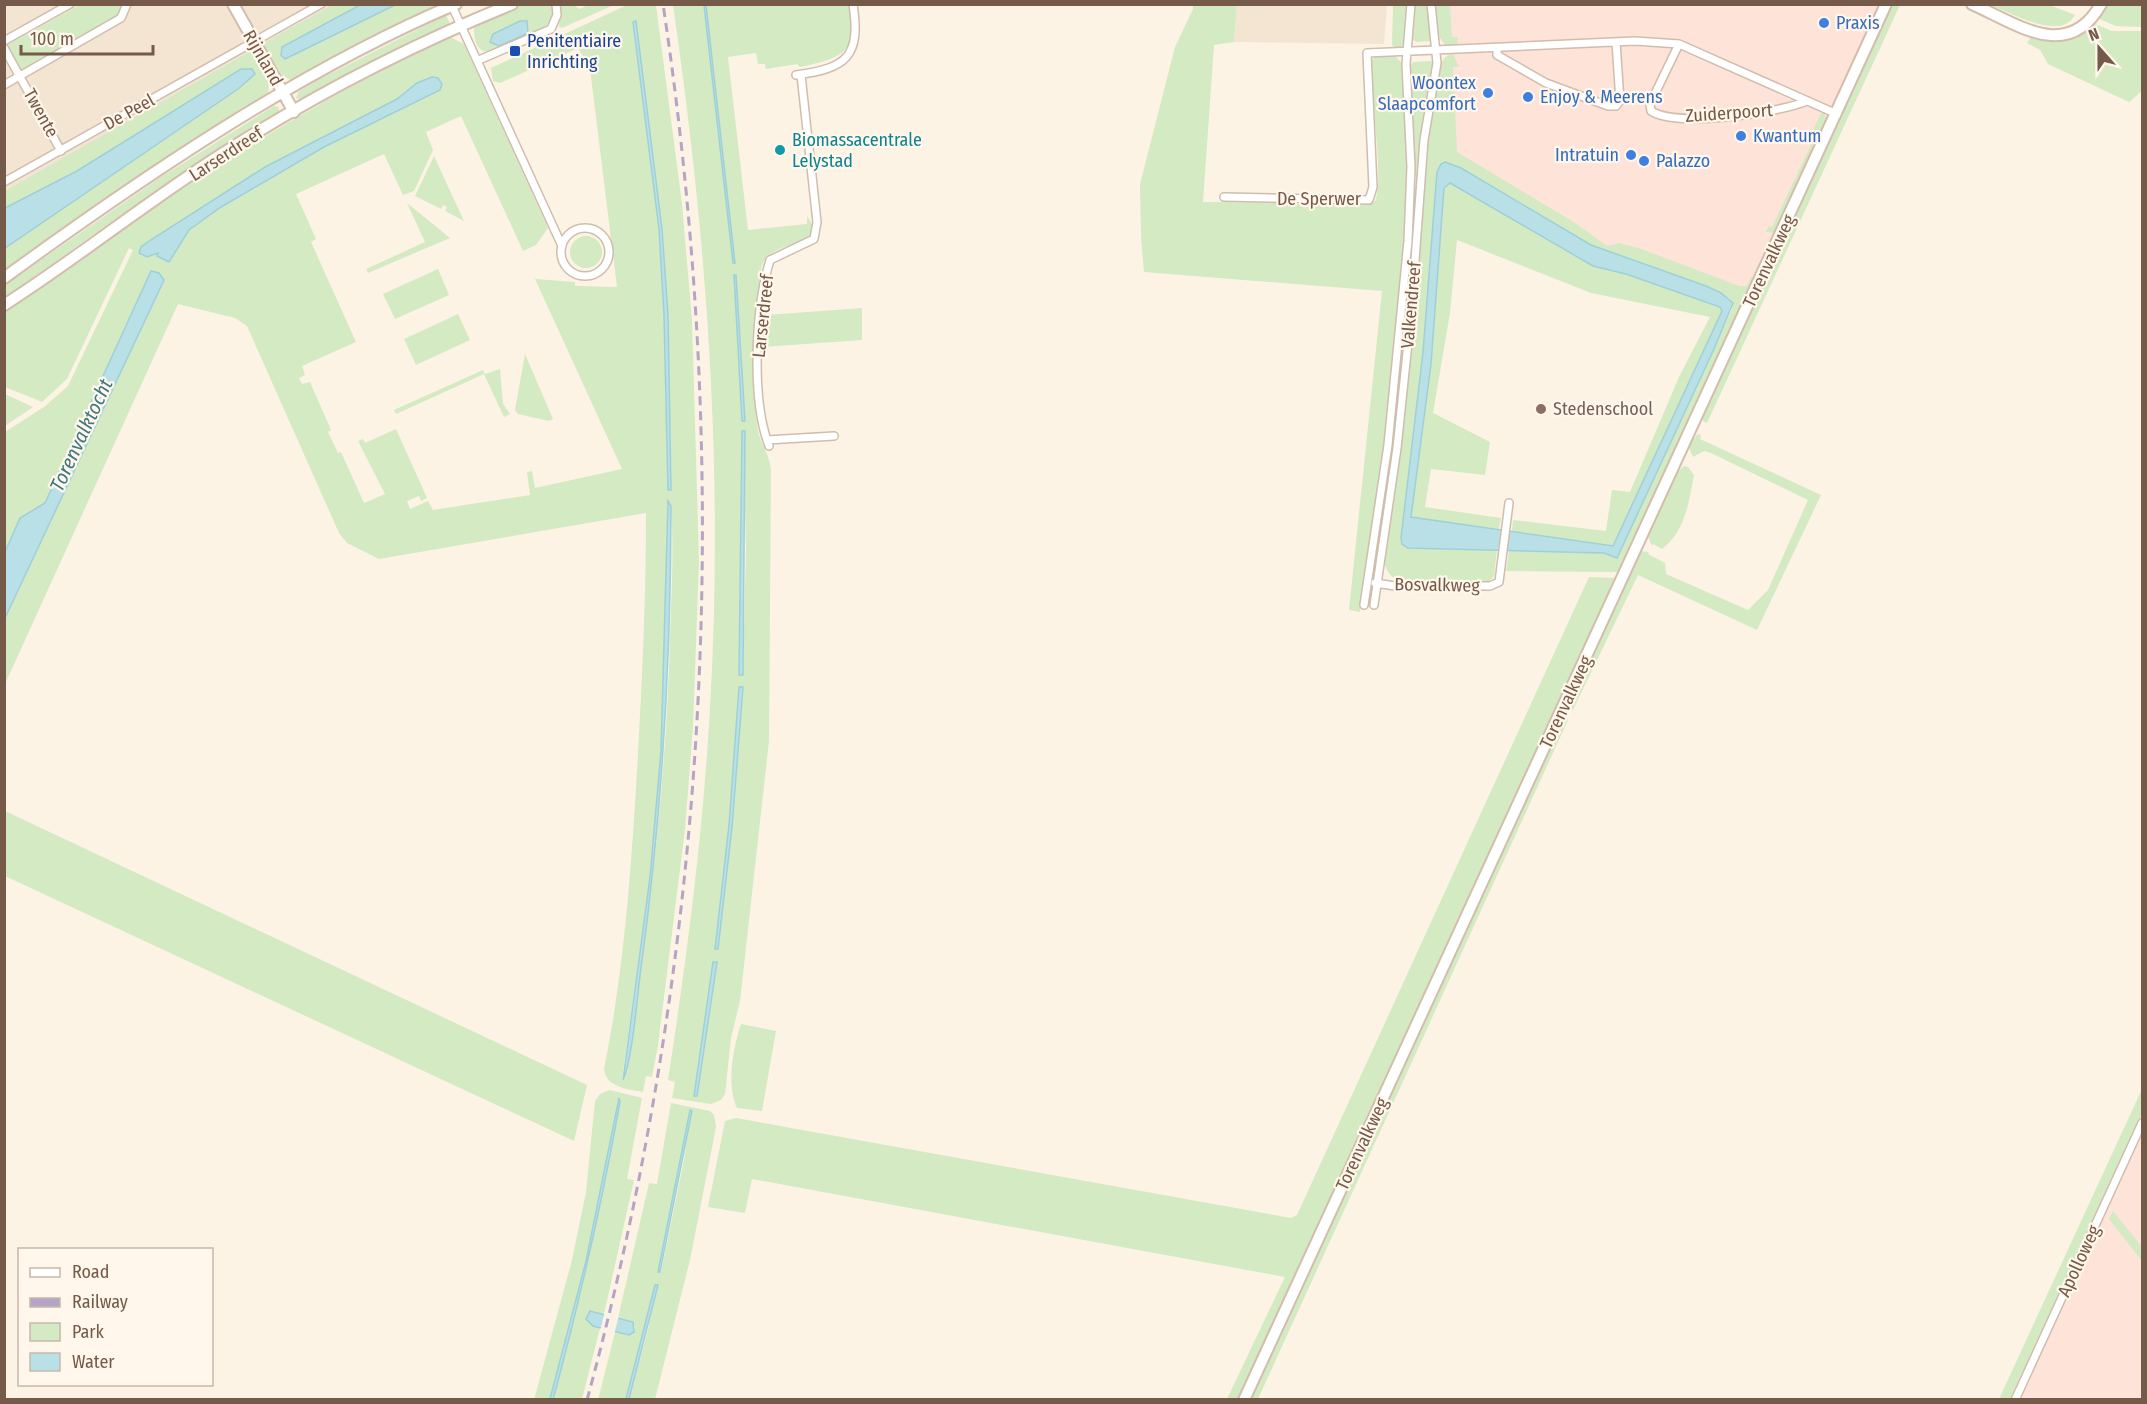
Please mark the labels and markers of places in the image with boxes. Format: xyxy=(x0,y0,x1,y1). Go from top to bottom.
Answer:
place label: Praxis xyxy=(1836,12,1880,34)
marker: Praxis xyxy=(1817,16,1831,30)
place label: Penitentiaire Inrichting xyxy=(527,30,621,73)
marker: Penitentiaire Inrichting xyxy=(508,44,522,58)
place label: Woontex Slaapcomfort xyxy=(1378,72,1476,115)
marker: Woontex Slaapcomfort xyxy=(1481,86,1495,100)
place label: Enjoy & Meerens xyxy=(1540,86,1663,108)
marker: Enjoy & Meerens xyxy=(1521,90,1535,104)
place label: Kwantum xyxy=(1753,125,1821,147)
place label: Biomassacentrale Lelystad xyxy=(792,129,922,172)
marker: Kwantum xyxy=(1734,129,1748,143)
marker: Biomassacentrale Lelystad xyxy=(773,143,787,157)
place label: Intratuin xyxy=(1555,144,1619,166)
marker: Intratuin xyxy=(1624,148,1638,162)
place label: Palazzo xyxy=(1656,150,1710,172)
marker: Palazzo xyxy=(1637,154,1651,168)
place label: Stedenschool xyxy=(1553,398,1653,420)
marker: Stedenschool xyxy=(1534,402,1548,416)

